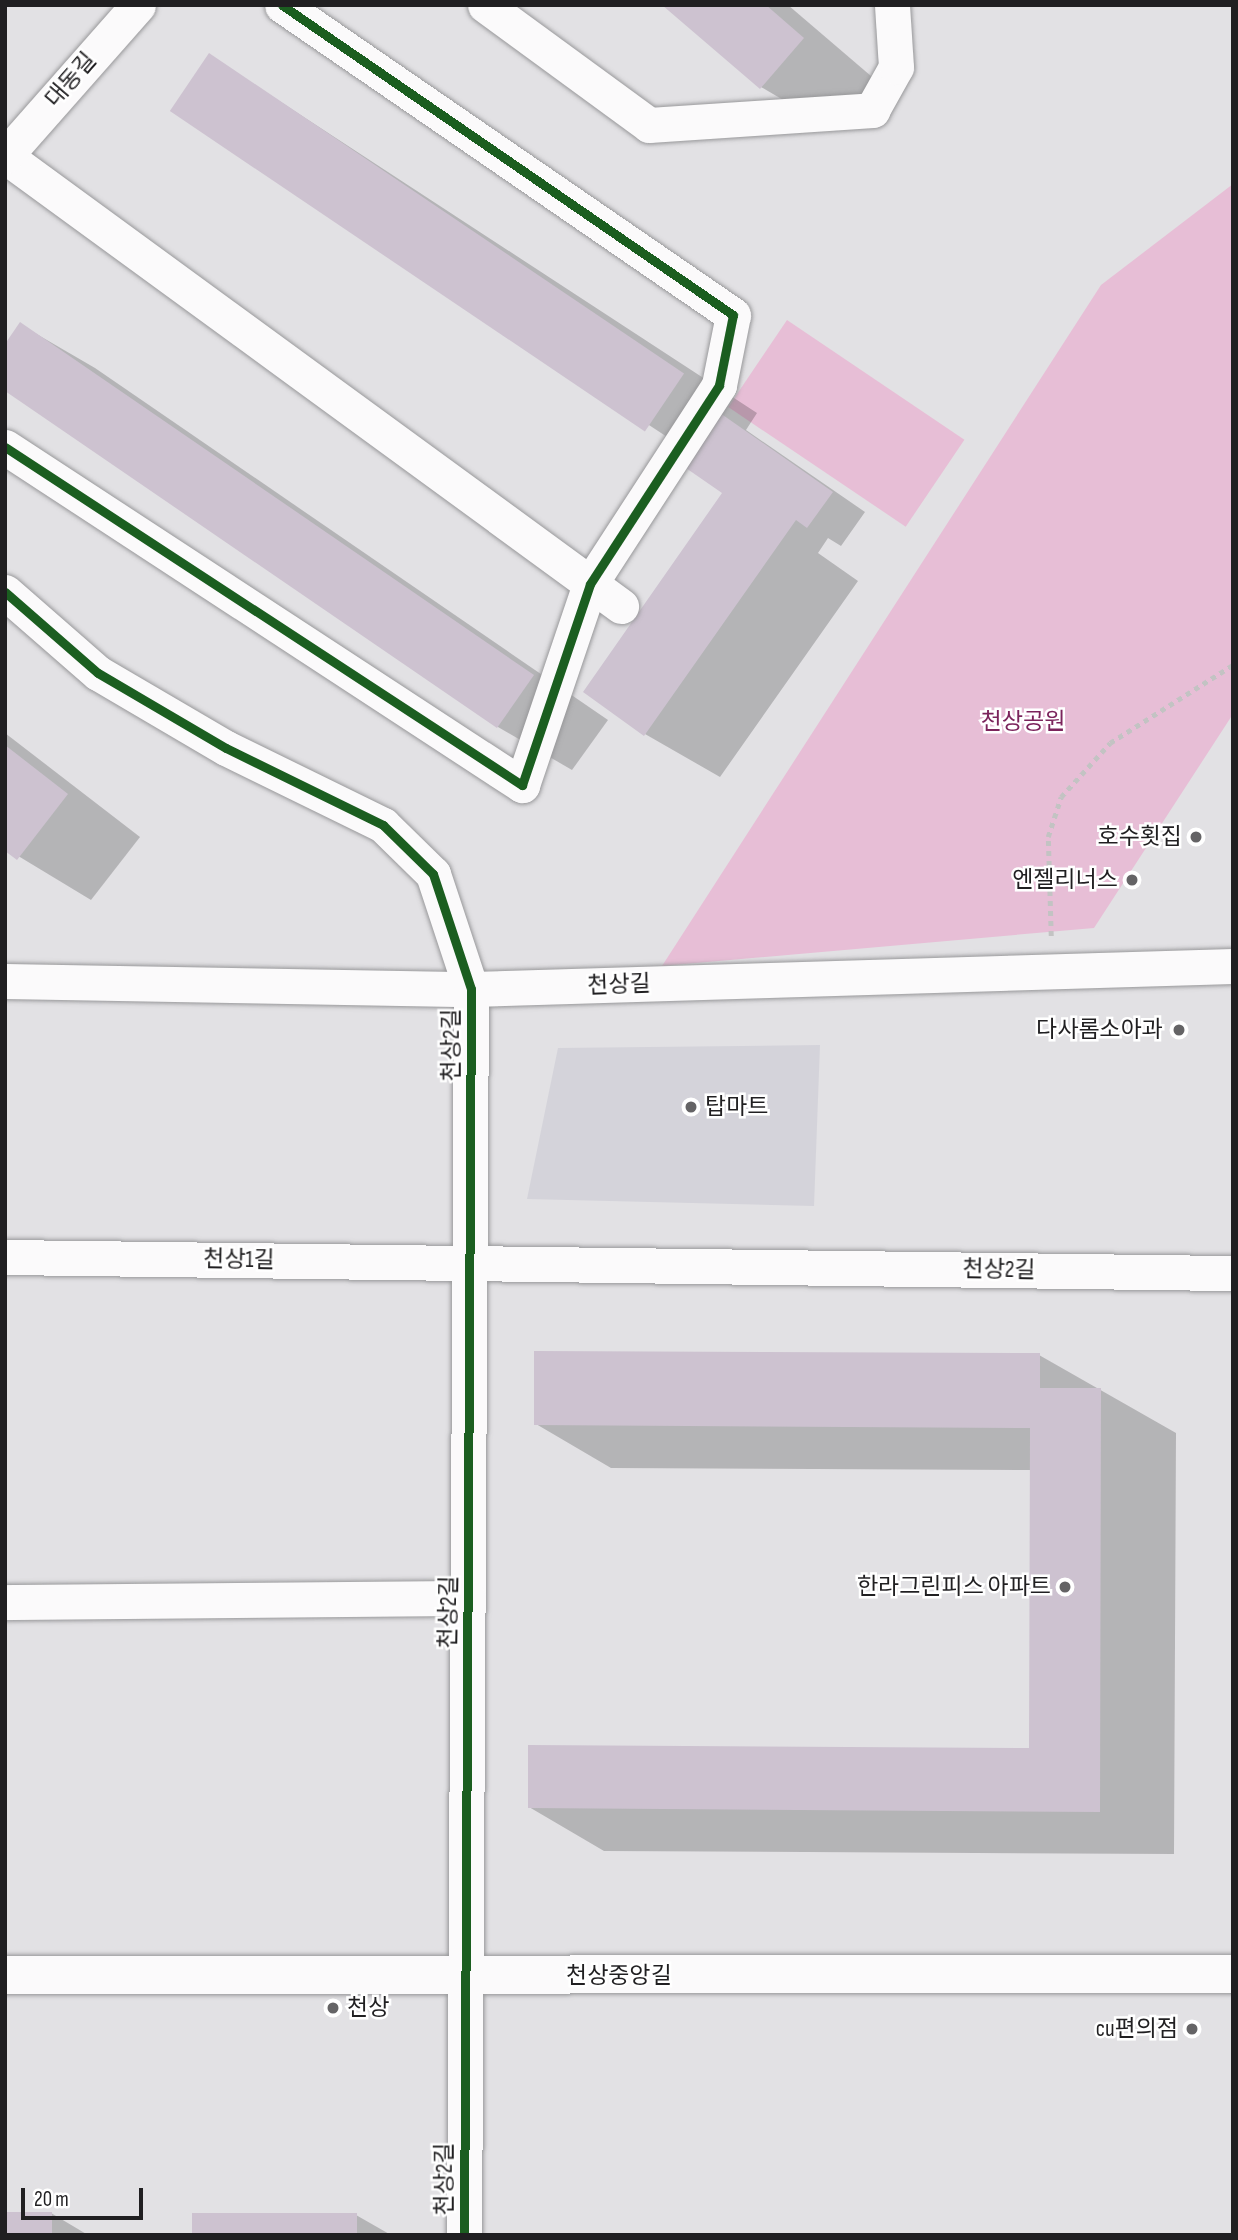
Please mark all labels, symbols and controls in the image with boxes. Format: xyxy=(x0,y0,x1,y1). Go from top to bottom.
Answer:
street label: 대동길 xyxy=(40,47,102,113)
park label: 천상공원 xyxy=(981,708,1065,736)
place label: 호수횟집 xyxy=(1097,823,1182,851)
marker: 호수횟집 xyxy=(1188,829,1204,845)
place label: 엔젤리너스 xyxy=(1012,866,1118,894)
marker: 엔젤리너스 xyxy=(1124,872,1140,888)
street label: 천상길 xyxy=(587,970,651,1000)
street label: 천상2길 xyxy=(438,1009,466,1081)
place label: 다사롬소아과 xyxy=(1036,1016,1163,1044)
marker: 다사롬소아과 xyxy=(1169,1020,1189,1040)
place label: 탑마트 xyxy=(705,1093,768,1121)
marker: 탑마트 xyxy=(683,1099,699,1115)
street label: 천상1길 xyxy=(203,1246,275,1274)
street label: 천상2길 xyxy=(962,1256,1036,1284)
place label: 한라그린피스 아파트 xyxy=(857,1573,1051,1601)
street label: 천상2길 xyxy=(435,1575,463,1649)
marker: 한라그린피스 아파트 xyxy=(1057,1579,1073,1595)
street label: 천상중앙길 xyxy=(566,1962,672,1990)
place label: 천상 xyxy=(347,1994,389,2022)
marker: 천상 xyxy=(325,2000,341,2016)
place label: cu편의점 xyxy=(1096,2015,1178,2043)
marker: cu편의점 xyxy=(1184,2021,1200,2037)
street label: 천상2길 xyxy=(431,2143,459,2215)
scale bar xyxy=(24,2174,147,2218)
text: 20 m xyxy=(34,2187,69,2212)

